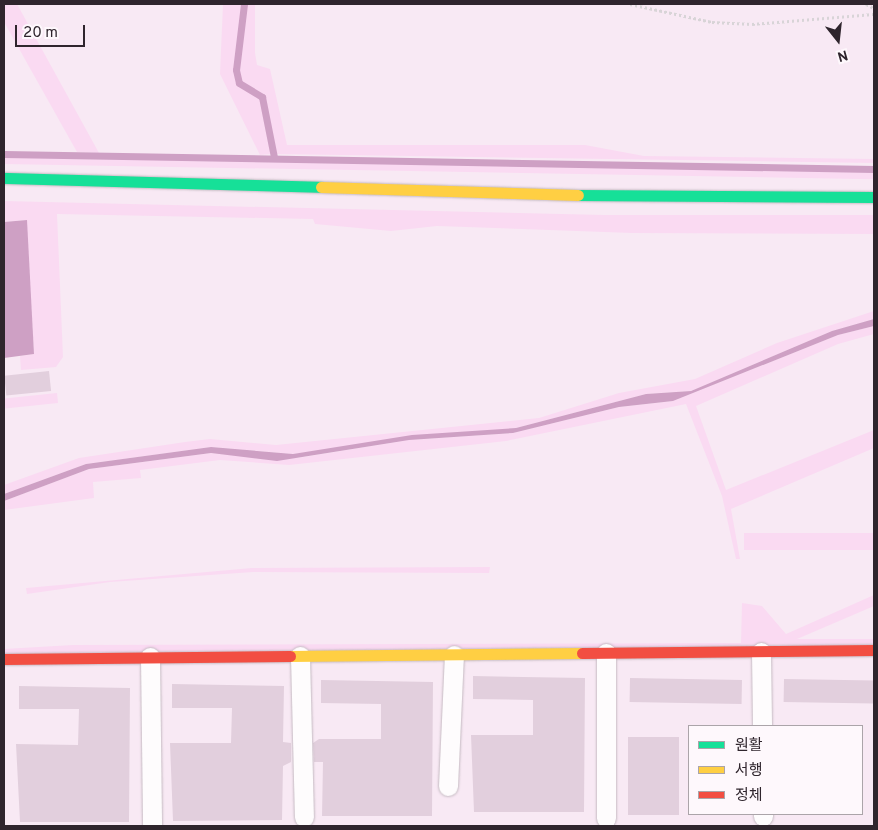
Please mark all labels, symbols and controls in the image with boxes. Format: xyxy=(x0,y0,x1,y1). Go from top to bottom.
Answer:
scale bar xyxy=(18,15,88,47)
north arrow xyxy=(813,15,863,65)
text: 20 m xyxy=(23,24,58,43)
text: N xyxy=(835,45,849,64)
legend xyxy=(688,725,863,815)
text: 원활 xyxy=(735,737,763,756)
text: 서행 xyxy=(735,762,763,781)
text: 정체 xyxy=(735,787,763,806)

